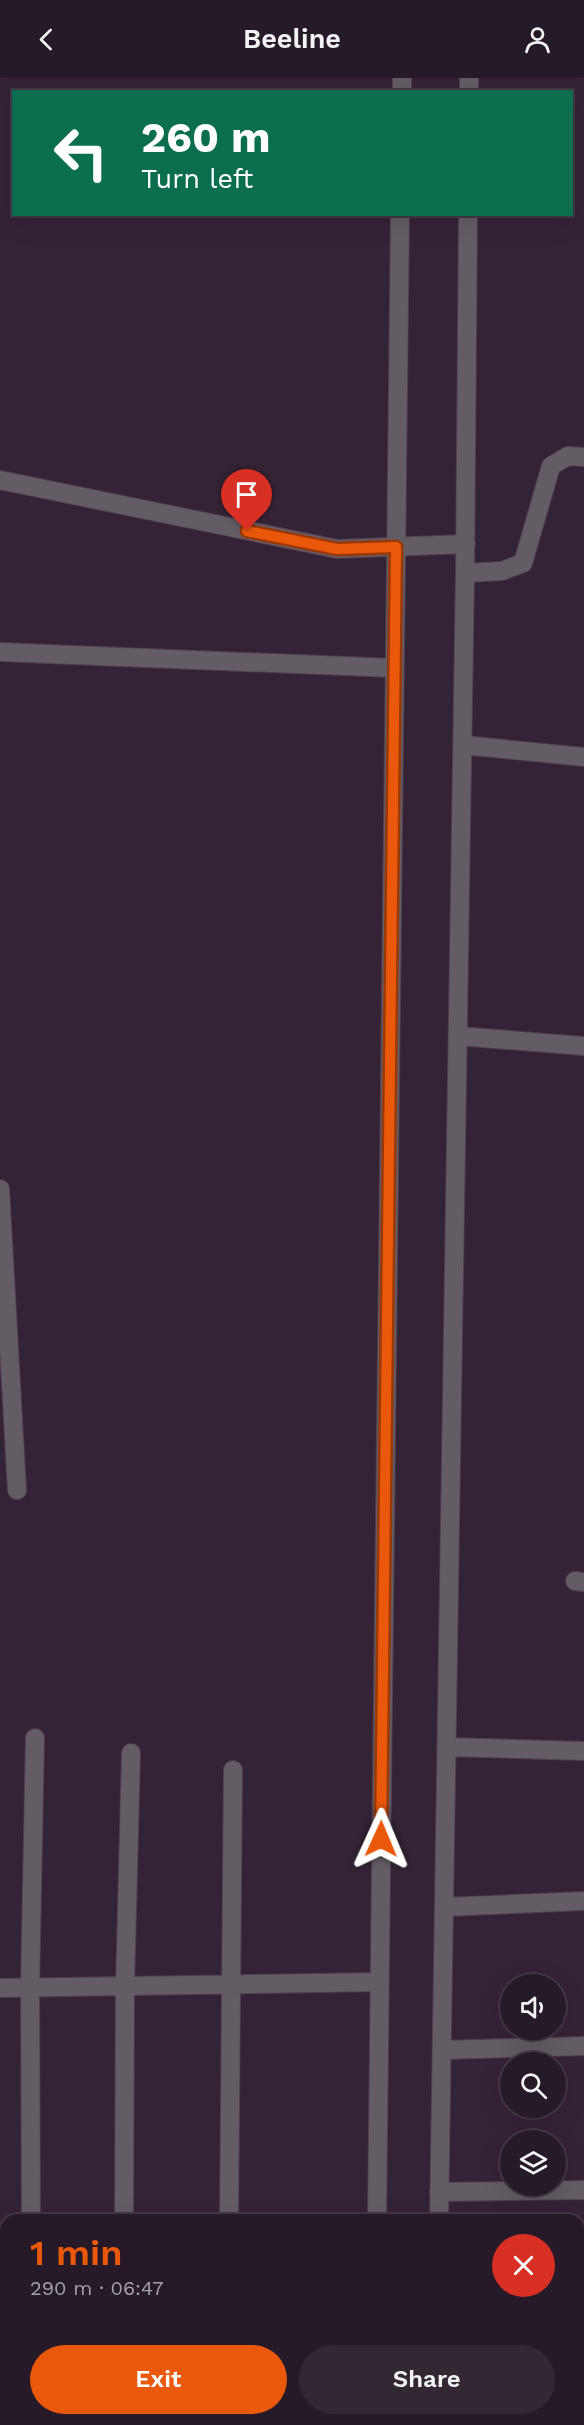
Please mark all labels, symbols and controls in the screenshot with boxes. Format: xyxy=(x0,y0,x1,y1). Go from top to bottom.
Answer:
icon: back xyxy=(30,23,63,56)
text: Beeline xyxy=(243,23,341,55)
icon: person xyxy=(521,23,554,56)
text: 260 m xyxy=(141,113,271,162)
icon: left xyxy=(42,114,120,192)
text: Turn left xyxy=(141,163,253,195)
pin xyxy=(221,469,272,531)
icon: arrive xyxy=(230,478,263,511)
position arrow xyxy=(349,1807,413,1871)
map controls xyxy=(500,1974,566,2196)
button: sound xyxy=(500,1974,566,2040)
button: search xyxy=(500,2052,566,2118)
button: layers xyxy=(500,2130,566,2196)
text: 1 min xyxy=(30,2232,122,2274)
button: close xyxy=(492,2234,555,2297)
text: 290 m · 06:47 xyxy=(30,2276,163,2300)
button: Exit xyxy=(30,2345,287,2414)
button: Share xyxy=(299,2345,555,2414)

